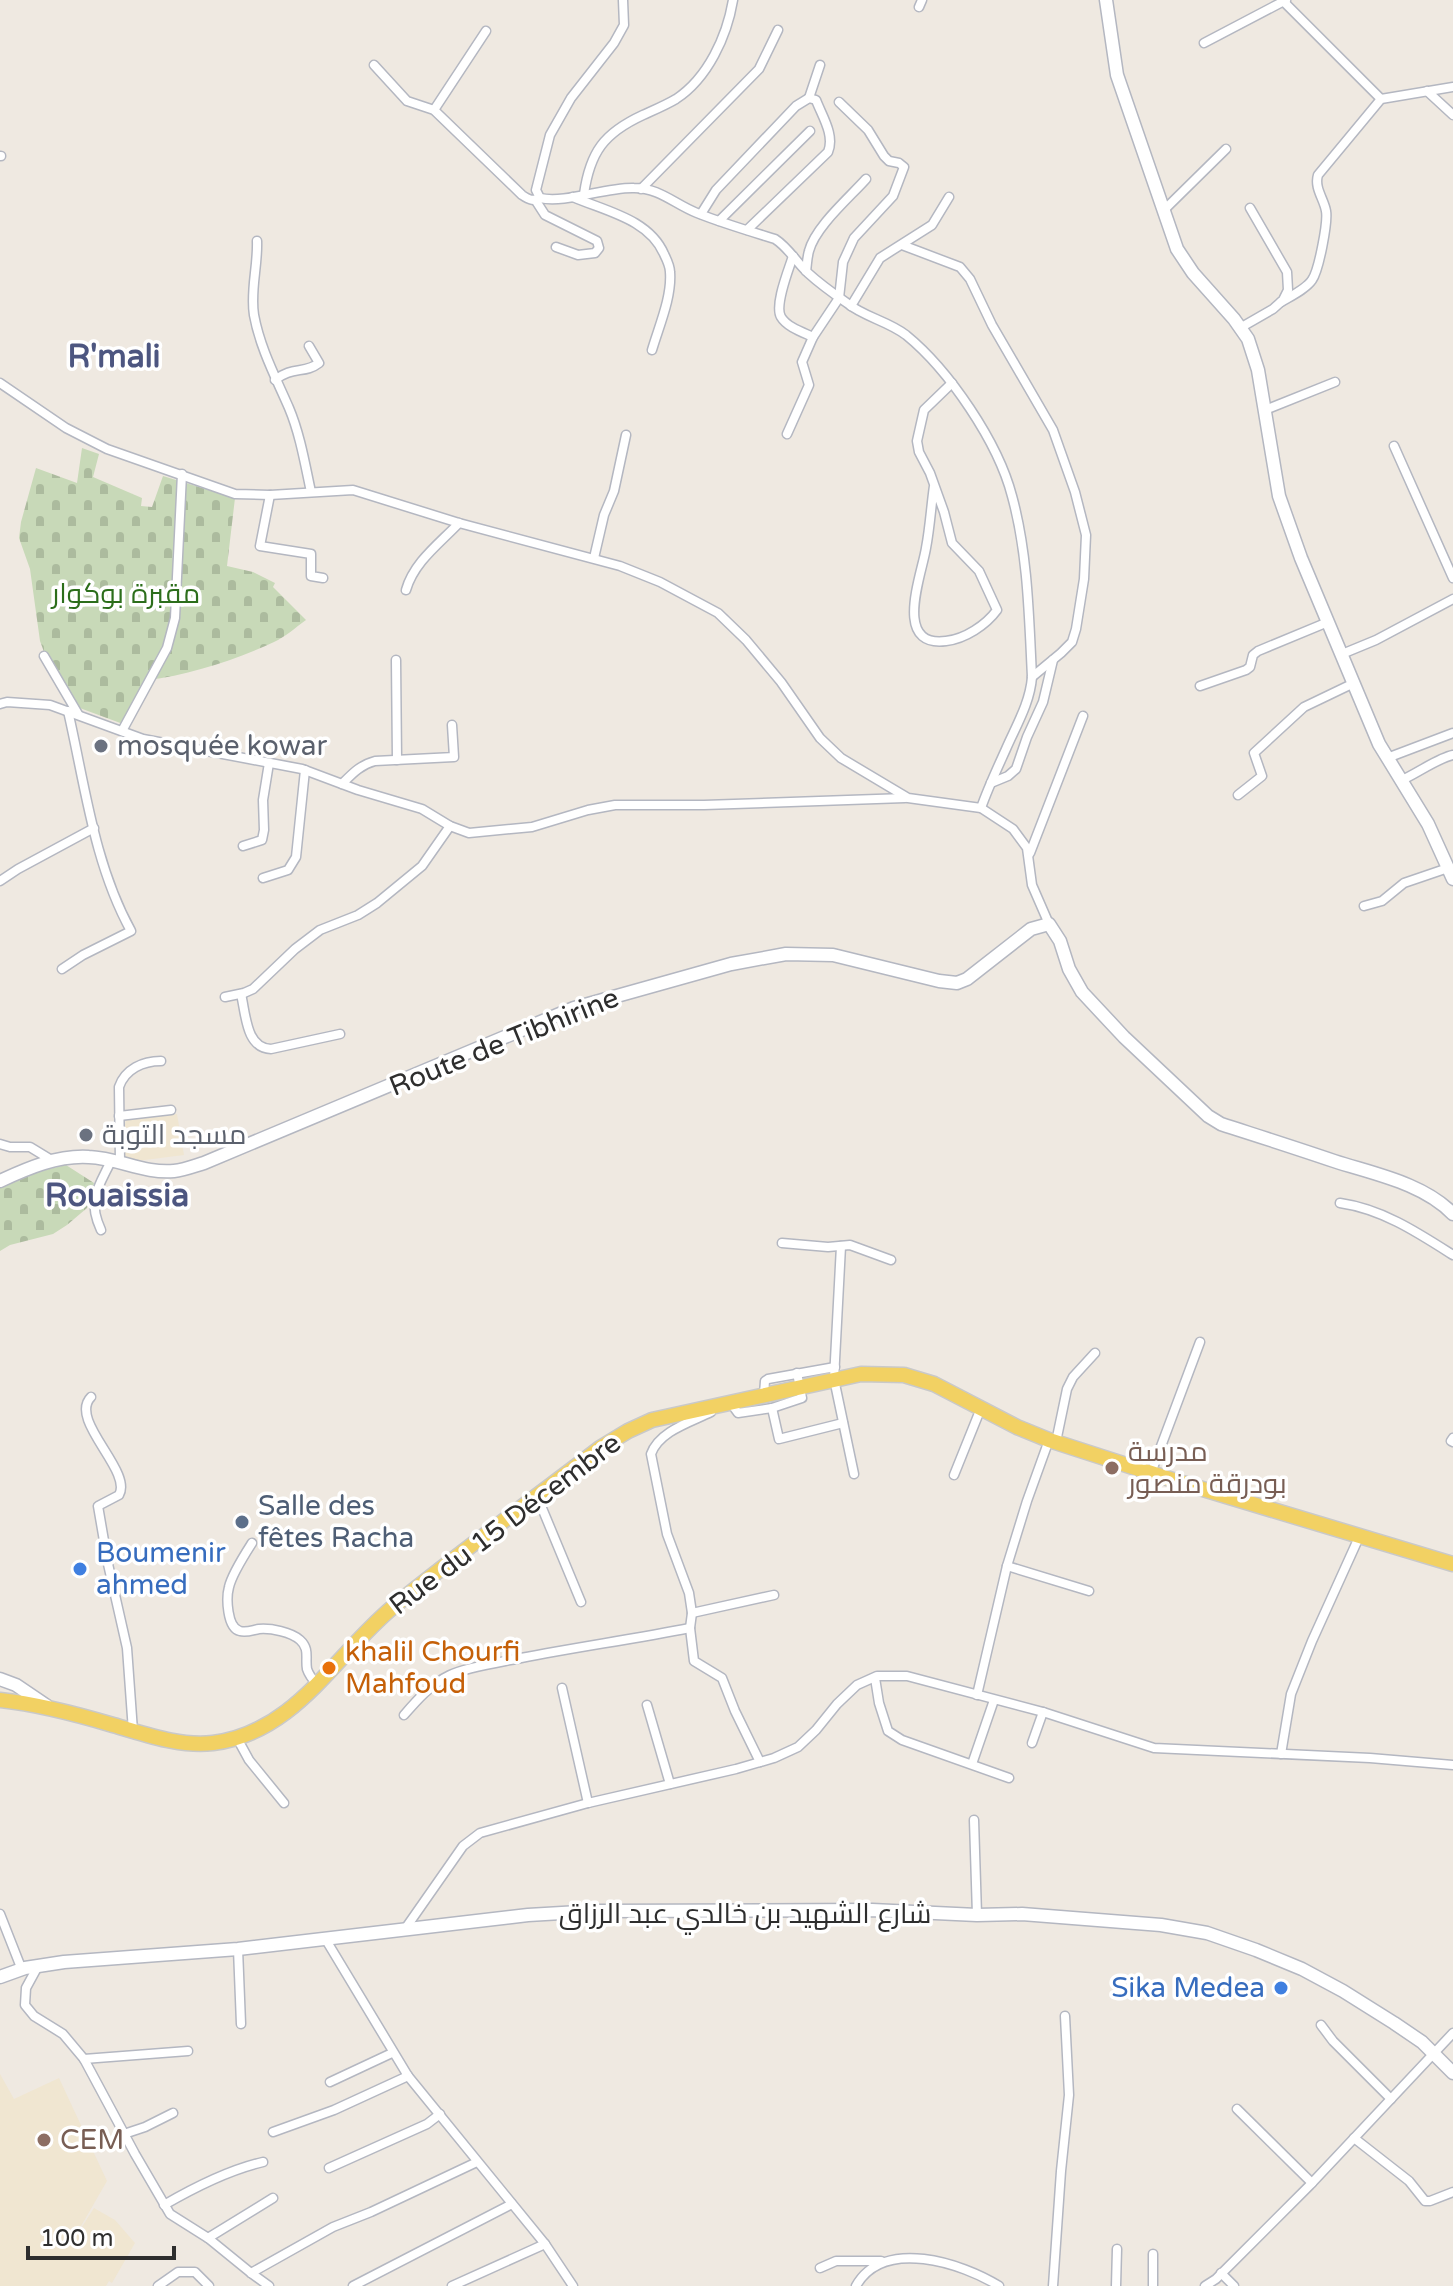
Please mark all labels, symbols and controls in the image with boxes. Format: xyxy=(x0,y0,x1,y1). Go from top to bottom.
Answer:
district label: R'mali xyxy=(67,338,161,376)
park label: مقبرة بوكوار xyxy=(50,577,200,611)
place label: mosquée kowar xyxy=(117,729,327,763)
marker: mosquée kowar xyxy=(92,737,110,755)
street label: Route de Tibhirine xyxy=(384,980,624,1104)
place label: مسجد التوبة xyxy=(102,1118,247,1152)
marker: مسجد التوبة xyxy=(77,1126,95,1144)
district label: Rouaissia xyxy=(45,1177,189,1215)
street label: Rue du 15 Décembre xyxy=(383,1426,627,1622)
place label: مدرسة بودرقة منصور xyxy=(1126,1435,1287,1501)
marker: مدرسة بودرقة منصور xyxy=(1103,1459,1121,1477)
place label: Salle des fêtes Racha xyxy=(258,1489,414,1555)
marker: Salle des fêtes Racha xyxy=(233,1513,251,1531)
place label: Boumenir ahmed xyxy=(96,1536,226,1602)
marker: Boumenir ahmed xyxy=(71,1560,89,1578)
place label: khalil Chourfi Mahfoud xyxy=(345,1635,520,1701)
marker: khalil Chourfi Mahfoud xyxy=(320,1659,338,1677)
street label: شارع الشهيد بن خالدي عبد الرزاق xyxy=(559,1897,931,1935)
place label: Sika Medea xyxy=(1111,1971,1265,2005)
marker: Sika Medea xyxy=(1272,1979,1290,1997)
place label: CEM xyxy=(60,2123,124,2157)
marker: CEM xyxy=(35,2131,53,2149)
scale bar xyxy=(28,2210,174,2260)
text: 100 m xyxy=(40,2224,114,2253)

